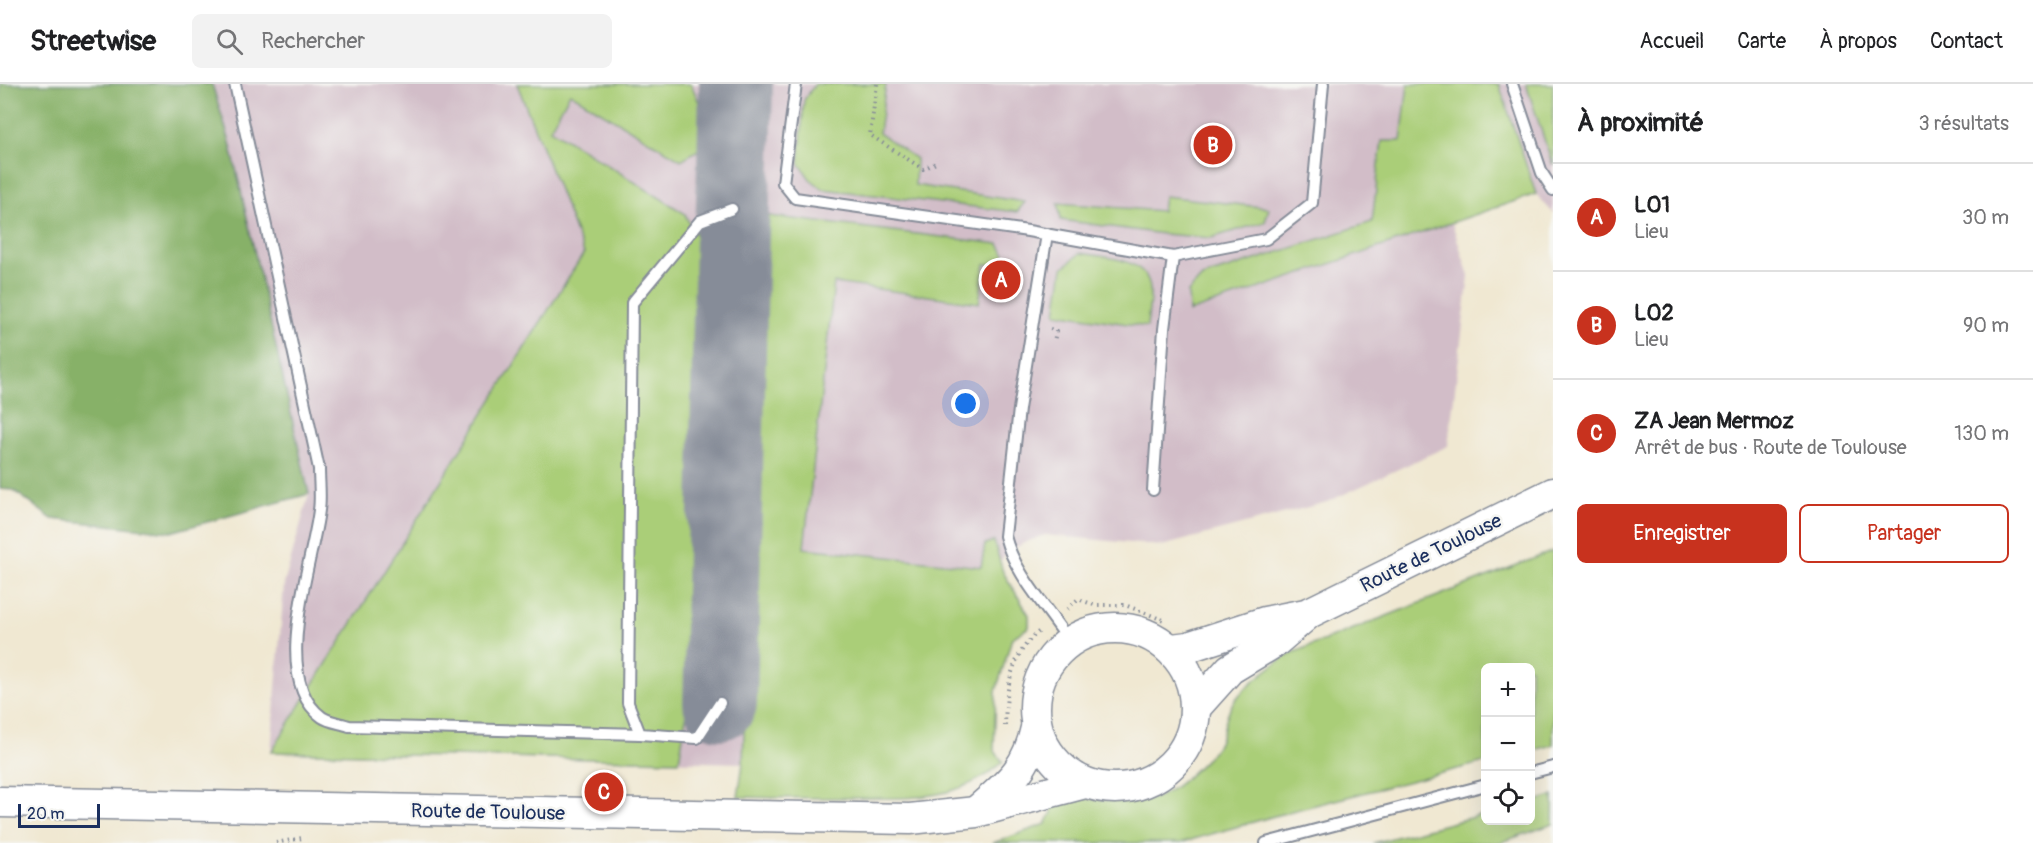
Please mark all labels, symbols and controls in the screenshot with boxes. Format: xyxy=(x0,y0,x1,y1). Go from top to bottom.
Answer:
search box xyxy=(192,14,612,68)
text: Streetwise xyxy=(30,24,156,59)
icon: search xyxy=(213,25,246,58)
text: Rechercher xyxy=(261,27,365,55)
text: Accueil xyxy=(1640,28,1704,55)
text: Carte xyxy=(1737,28,1786,55)
text: À propos xyxy=(1819,28,1897,55)
text: Contact xyxy=(1930,28,2003,55)
text: À proximité xyxy=(1577,107,1704,139)
text: 3 résultats xyxy=(1919,111,2009,136)
pin: B xyxy=(1194,122,1232,168)
text: L01 xyxy=(1634,191,1670,219)
text: A xyxy=(1590,205,1603,230)
text: 30 m xyxy=(1962,205,2009,230)
text: Lieu xyxy=(1634,219,1669,244)
pin: A xyxy=(982,258,1020,302)
text: L02 xyxy=(1634,299,1674,327)
text: B xyxy=(1591,313,1602,338)
text: 90 m xyxy=(1963,313,2009,338)
text: Lieu xyxy=(1634,327,1669,352)
your location xyxy=(951,389,980,418)
text: ZA Jean Mermoz xyxy=(1634,407,1794,435)
text: C xyxy=(1590,421,1603,446)
text: 130 m xyxy=(1954,421,2009,446)
text: Arrêt de bus · Route de Toulouse xyxy=(1634,435,1907,460)
button: Enregistrer xyxy=(1577,504,1787,563)
button: Partager xyxy=(1799,504,2009,563)
street label: Route de Toulouse xyxy=(1356,508,1506,598)
map controls xyxy=(1481,663,1535,825)
button: + xyxy=(1481,663,1535,717)
button: − xyxy=(1481,717,1535,771)
pin: C xyxy=(584,770,624,814)
button: locate xyxy=(1481,771,1535,825)
street label: Route de Toulouse xyxy=(411,798,565,826)
scale bar xyxy=(18,801,100,828)
text: 20 m xyxy=(27,804,65,824)

